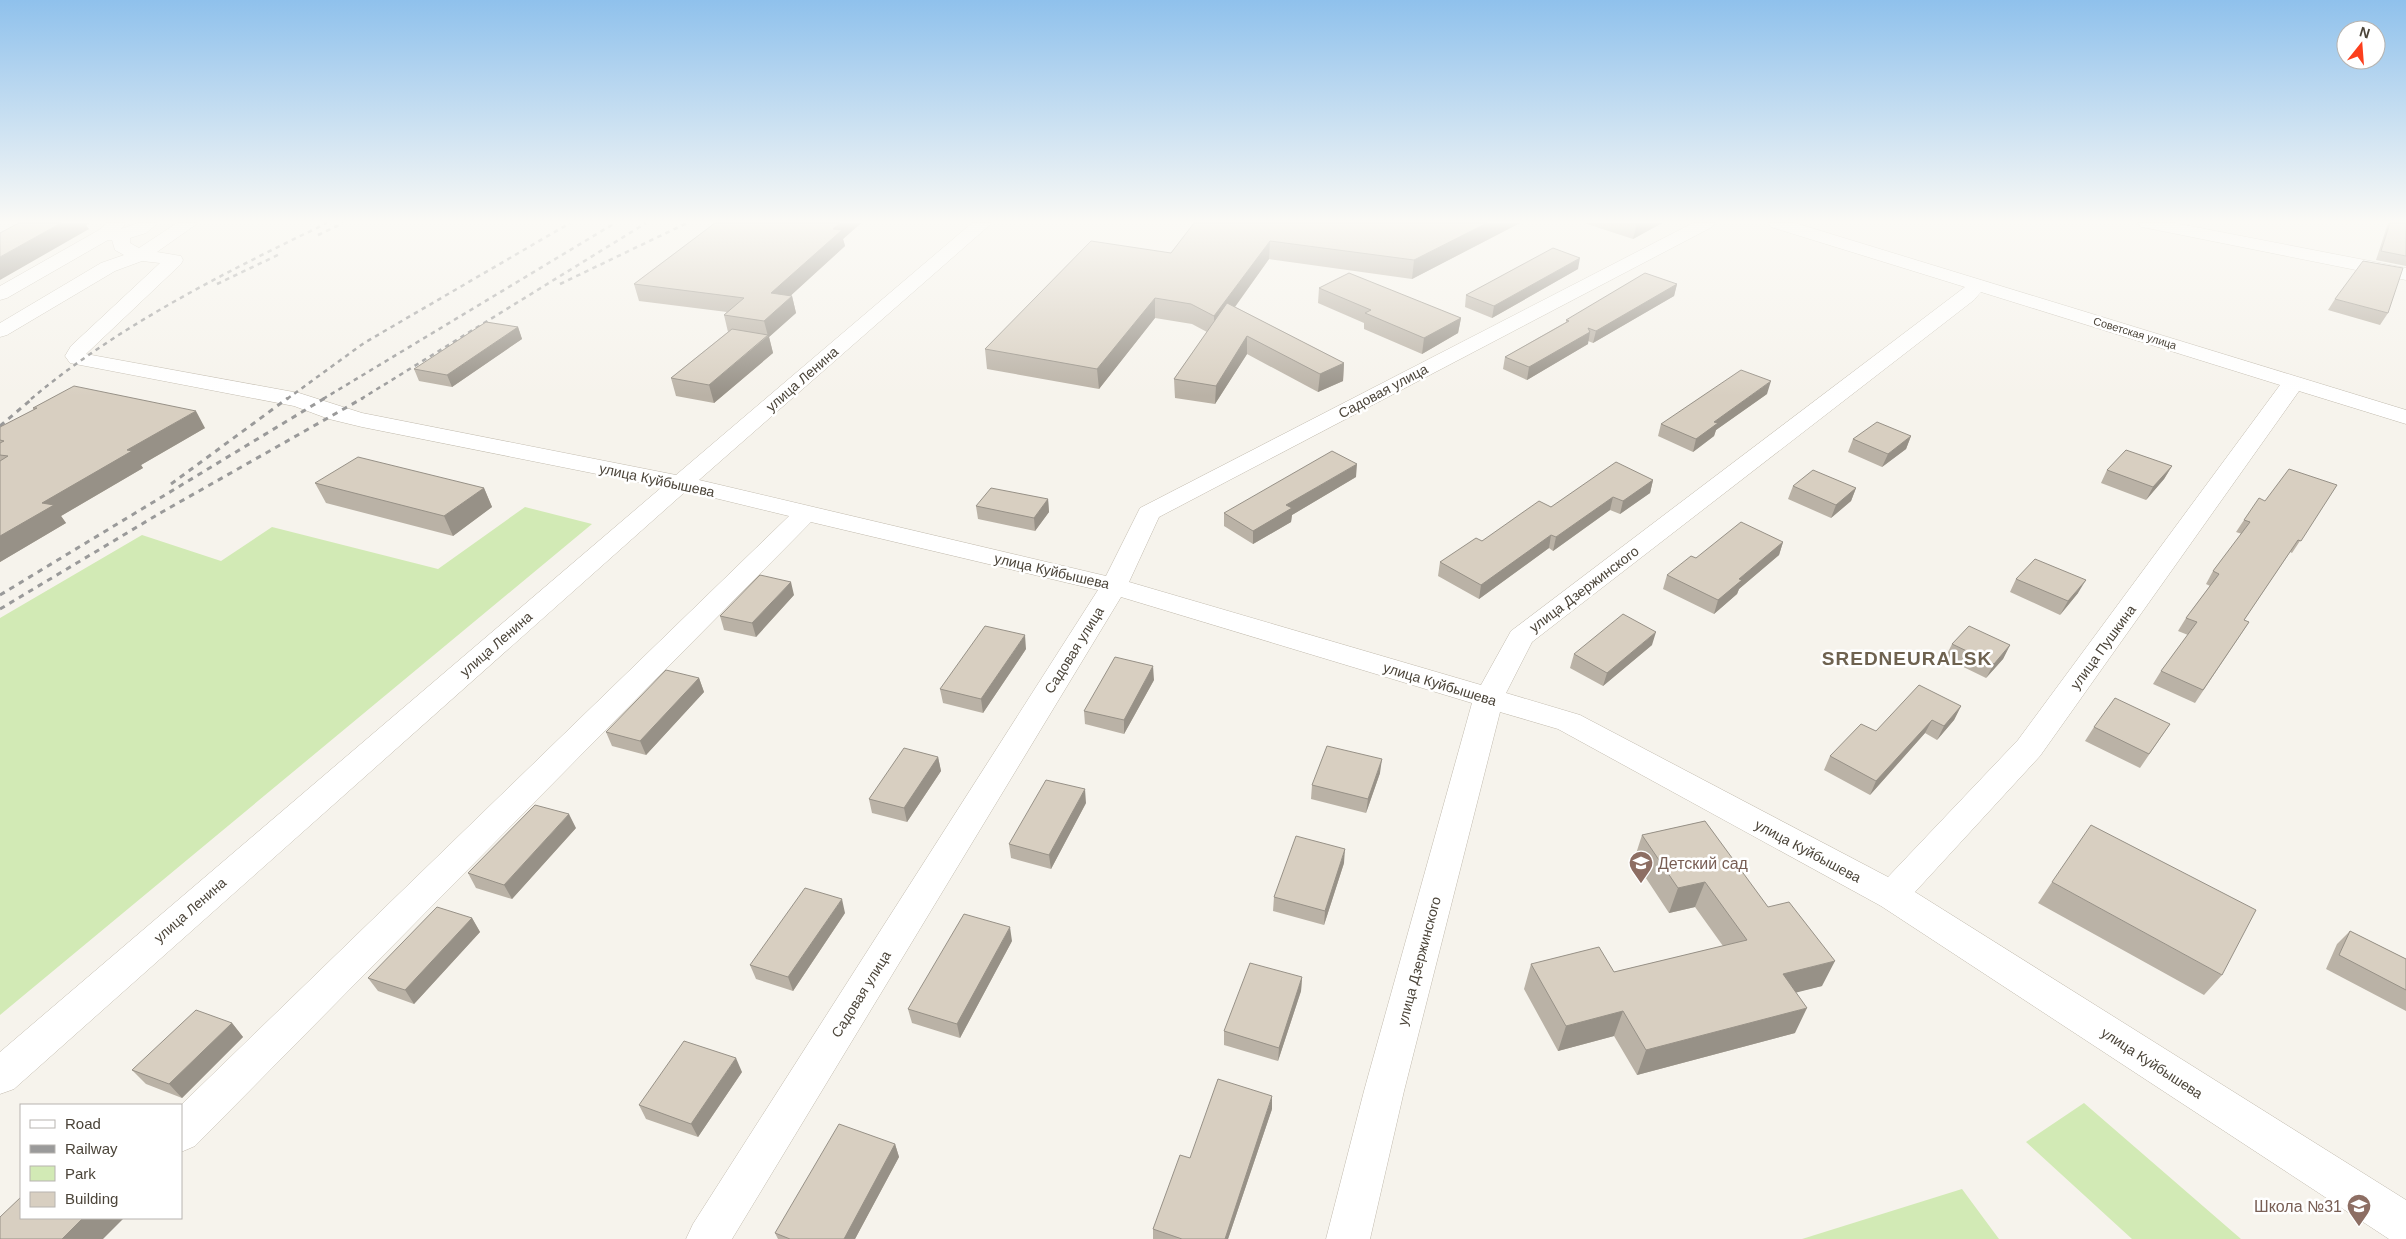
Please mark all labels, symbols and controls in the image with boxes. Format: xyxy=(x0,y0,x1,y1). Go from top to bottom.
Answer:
north arrow xyxy=(2336,20,2386,70)
text: N xyxy=(2358,23,2372,42)
street label: Советская улица xyxy=(2092,315,2179,352)
street label: улица Ленина xyxy=(763,343,842,415)
street label: Садовая улица xyxy=(1336,361,1431,421)
street label: улица Куйбышева xyxy=(598,460,716,500)
street label: улица Дзержинского xyxy=(1526,543,1642,635)
street label: улица Куйбышева xyxy=(993,550,1111,592)
street label: улица Пушкина xyxy=(2067,602,2139,692)
street label: Садовая улица xyxy=(1041,604,1107,696)
street label: улица Ленина xyxy=(457,608,536,680)
district label: SREDNEURALSK xyxy=(1822,648,1992,669)
street label: улица Куйбышева xyxy=(1381,659,1499,709)
street label: улица Куйбышева xyxy=(1752,816,1864,886)
school or university icon: Детский сад xyxy=(1628,850,1654,884)
place label: Детский сад xyxy=(1658,855,1749,872)
street label: улица Ленина xyxy=(151,874,230,946)
street label: улица Дзержинского xyxy=(1394,895,1444,1027)
street label: Садовая улица xyxy=(828,948,894,1040)
street label: улица Куйбышева xyxy=(2098,1024,2206,1102)
legend xyxy=(20,1104,182,1219)
text: Road xyxy=(65,1115,101,1132)
text: Railway xyxy=(65,1140,118,1157)
text: Park xyxy=(65,1165,96,1182)
text: Building xyxy=(65,1190,118,1207)
school or university icon: Школа №31 xyxy=(2346,1193,2372,1227)
place label: Школа №31 xyxy=(2254,1198,2342,1215)

